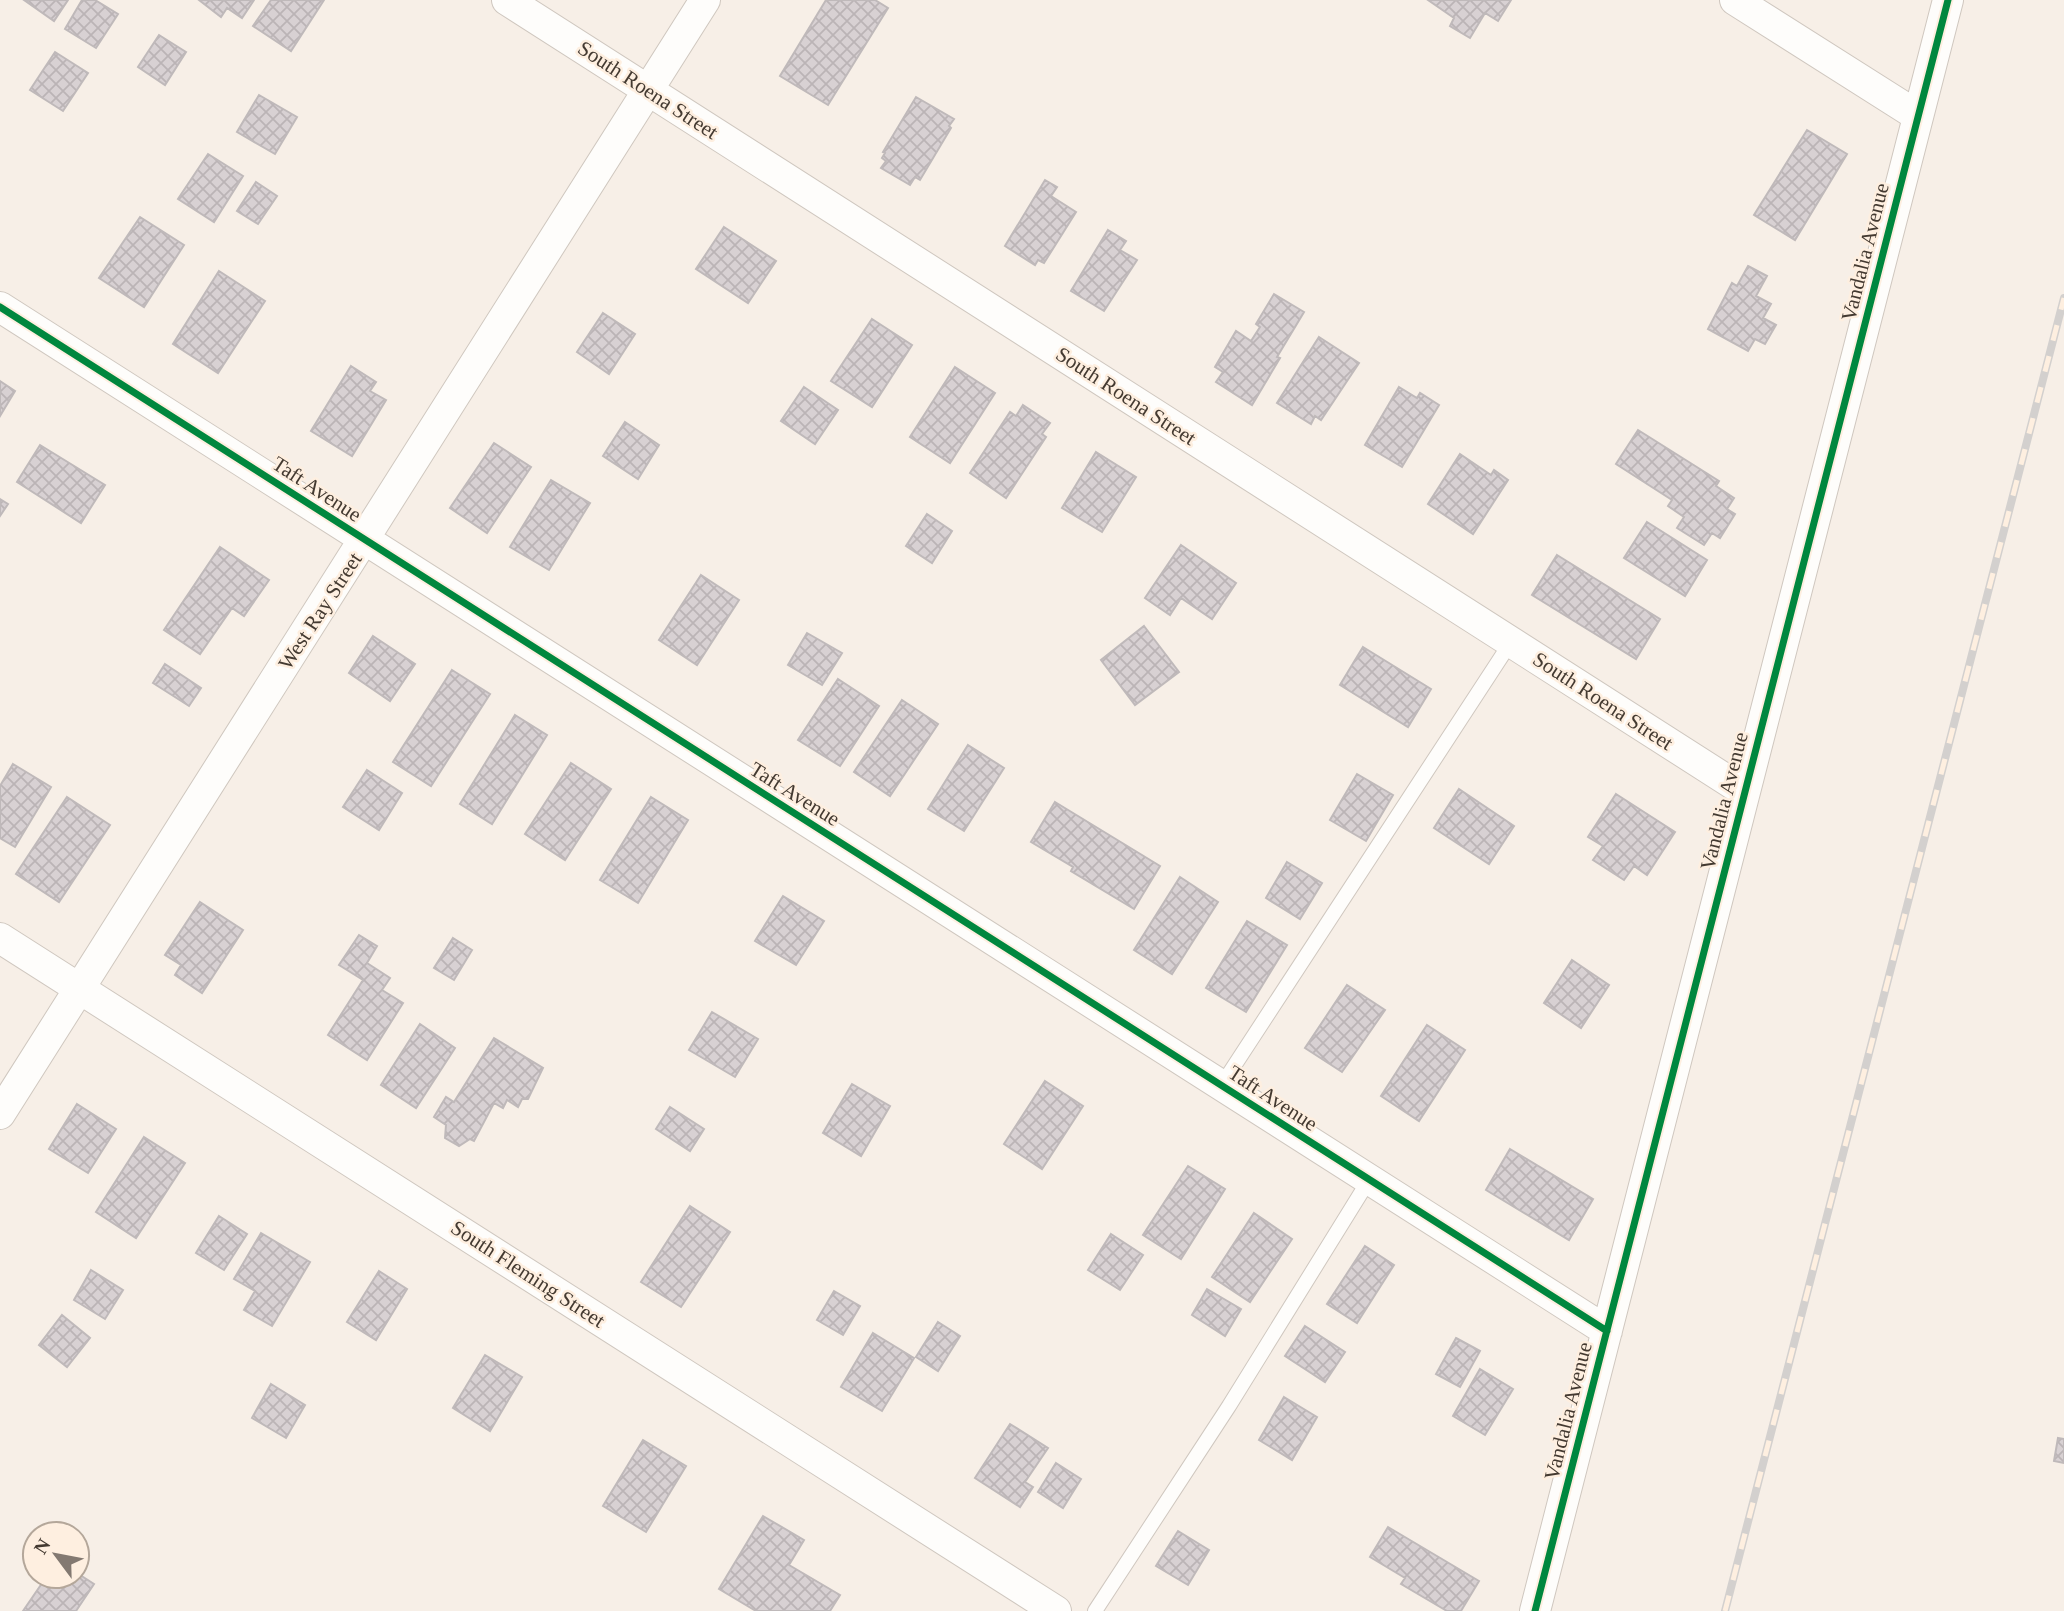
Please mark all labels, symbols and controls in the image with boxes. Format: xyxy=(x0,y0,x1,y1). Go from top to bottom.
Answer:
street label: South Roena Street xyxy=(573,36,723,144)
street label: Vandalia Avenue xyxy=(1836,181,1894,323)
street label: South Roena Street xyxy=(1051,342,1201,450)
street label: Taft Avenue xyxy=(268,451,366,527)
street label: West Ray Street xyxy=(273,548,367,674)
street label: South Roena Street xyxy=(1528,647,1678,755)
street label: Vandalia Avenue xyxy=(1695,730,1753,872)
street label: Taft Avenue xyxy=(746,757,844,831)
street label: Taft Avenue xyxy=(1224,1060,1322,1136)
street label: South Fleming Street xyxy=(447,1215,610,1333)
street label: Vandalia Avenue xyxy=(1539,1340,1597,1482)
north arrow xyxy=(21,1520,91,1590)
text: N xyxy=(29,1535,55,1558)

